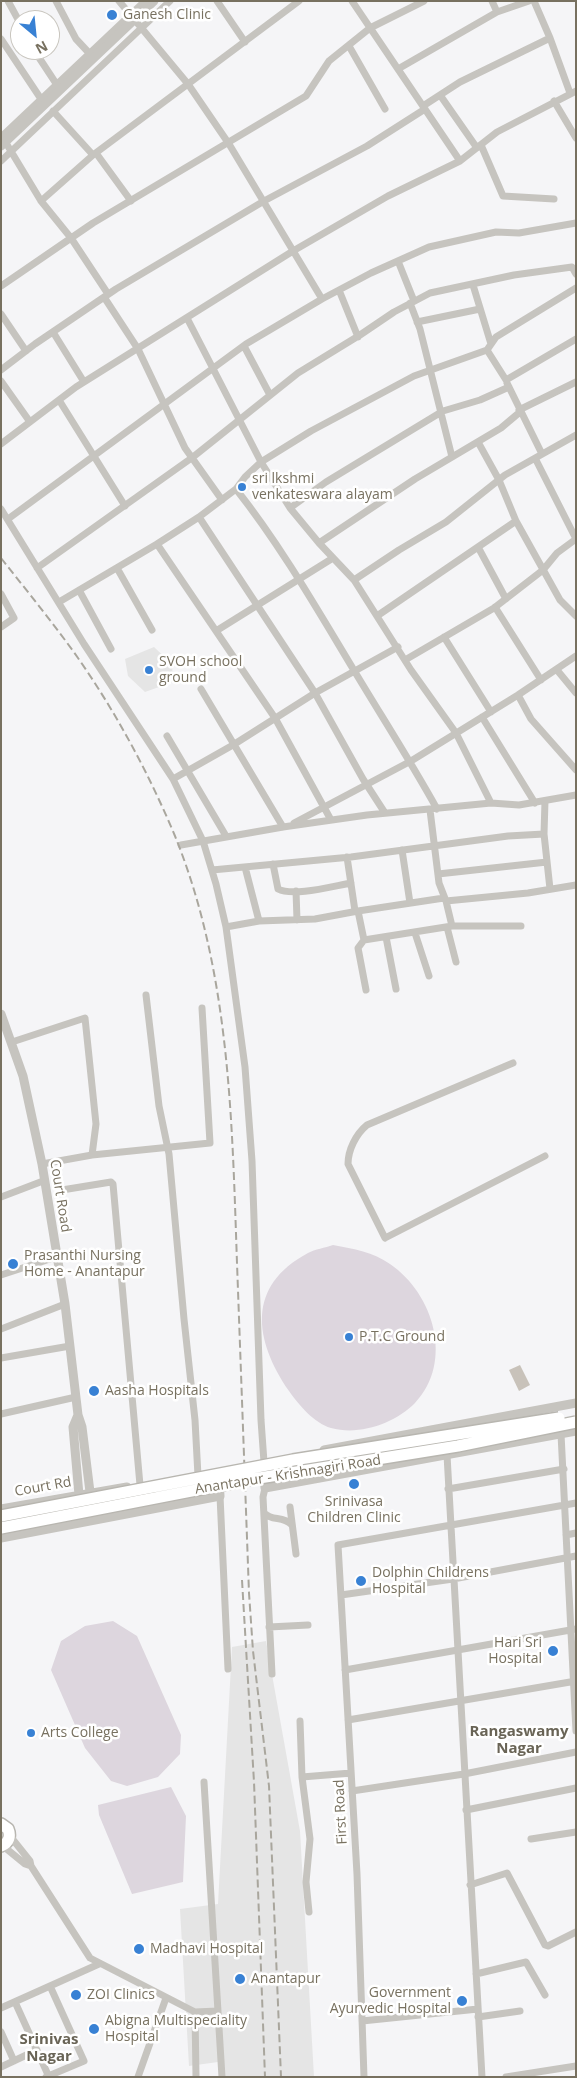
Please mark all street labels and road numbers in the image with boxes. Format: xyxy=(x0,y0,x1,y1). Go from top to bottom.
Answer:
street label: Court Road xyxy=(46,1158,74,1234)
street label: Anantapur - Krishnagiri Road xyxy=(194,1452,382,1498)
street label: Court Rd xyxy=(13,1474,73,1500)
street label: First Road xyxy=(331,1779,351,1845)

